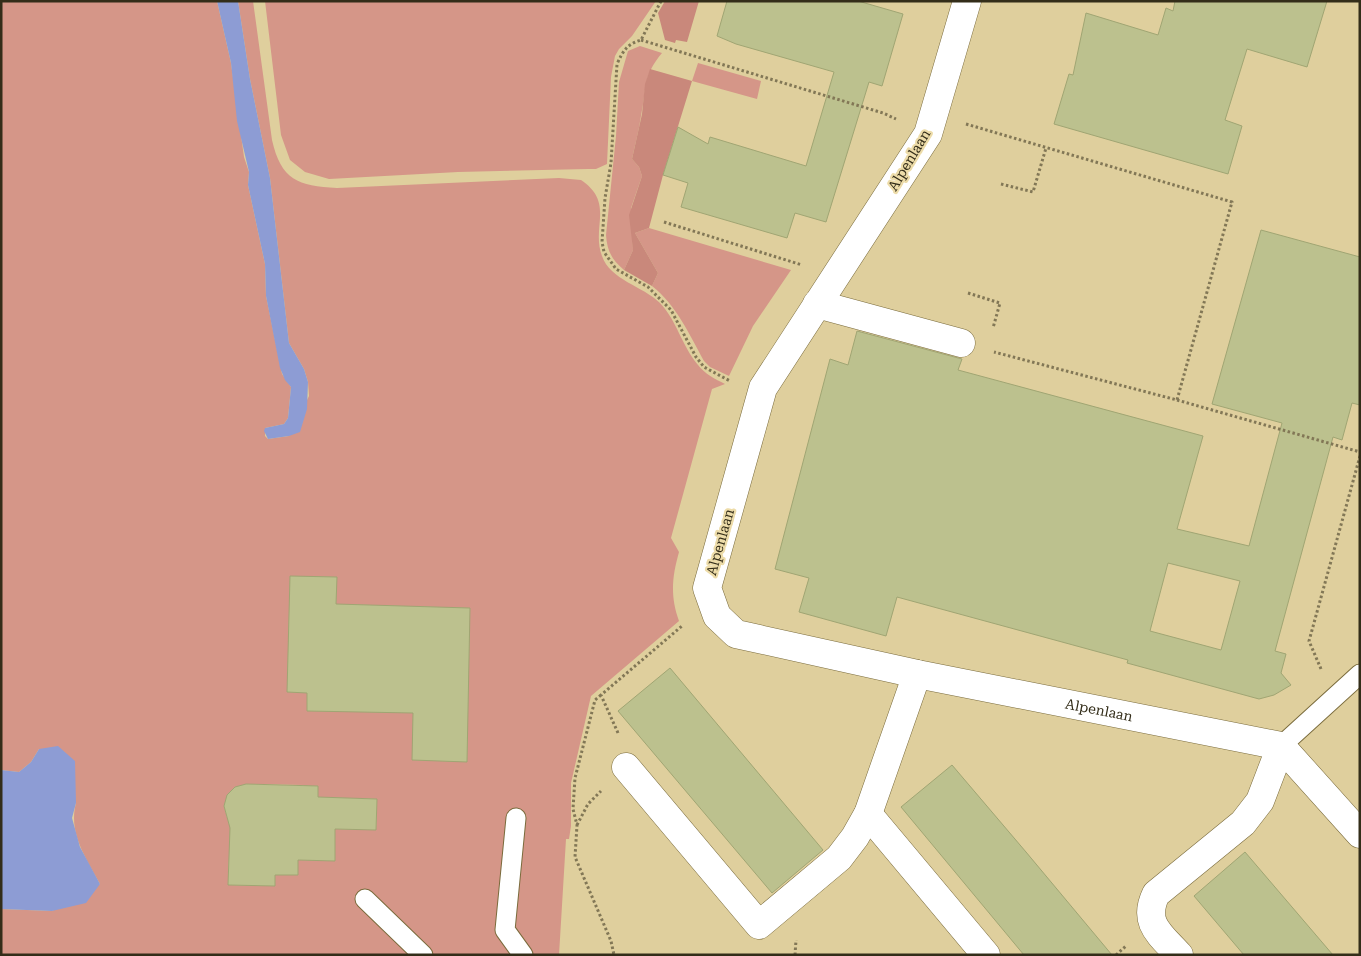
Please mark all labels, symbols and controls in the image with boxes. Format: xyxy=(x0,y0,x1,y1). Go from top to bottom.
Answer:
street label: Alpenlaan xyxy=(885,127,933,193)
street label: Alpenlaan xyxy=(703,507,737,577)
street label: Alpenlaan xyxy=(1064,696,1134,724)

